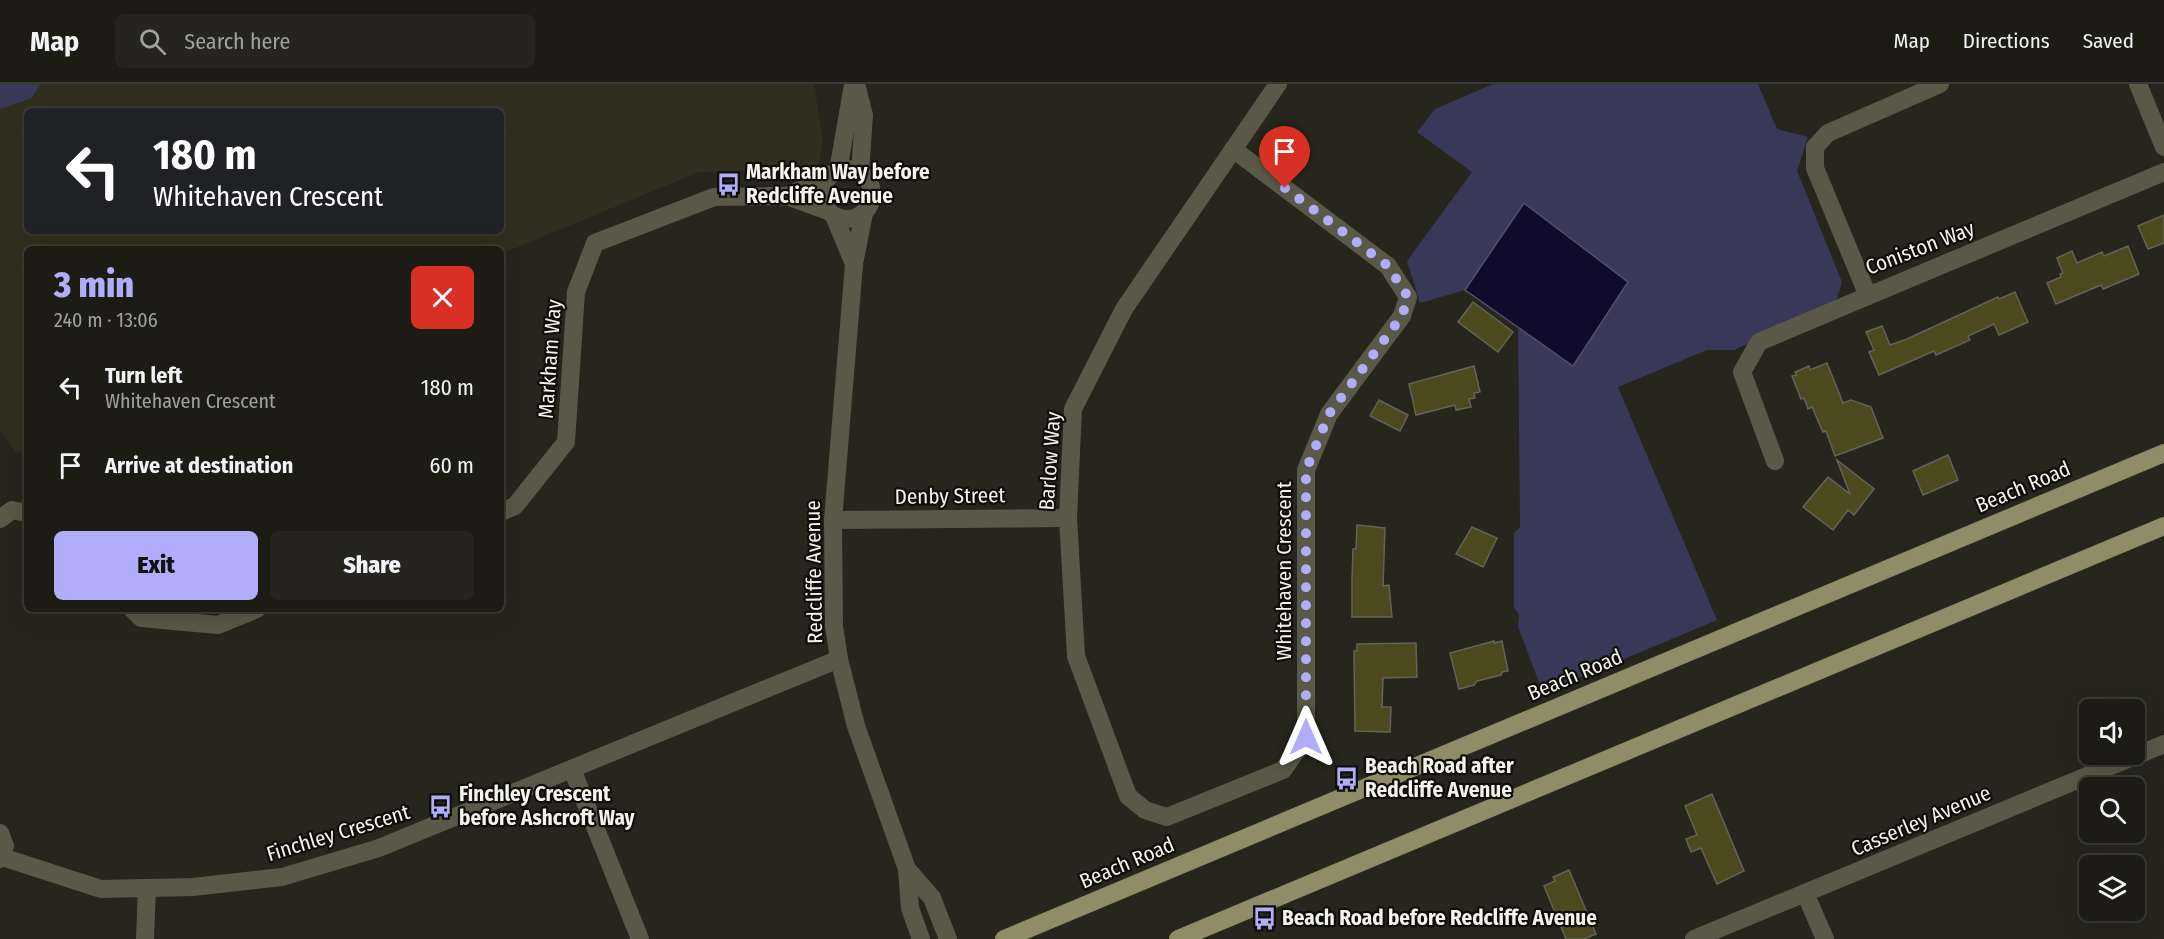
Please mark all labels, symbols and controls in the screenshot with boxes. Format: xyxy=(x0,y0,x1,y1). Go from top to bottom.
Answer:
search box xyxy=(115,14,535,68)
text: Map xyxy=(30,25,79,58)
icon: search xyxy=(136,25,169,58)
text: Search here xyxy=(184,28,290,55)
text: Map xyxy=(1893,28,1930,54)
text: Directions xyxy=(1963,28,2050,54)
text: Saved xyxy=(2083,28,2134,54)
pin xyxy=(1259,126,1310,188)
text: 180 m xyxy=(153,130,257,180)
icon: left xyxy=(54,132,132,210)
icon: arrive xyxy=(1268,135,1301,168)
place label: Markham Way before Redcliffe Avenue xyxy=(746,159,930,209)
bus stop icon: Markham Way before Redcliffe Avenue xyxy=(715,171,741,197)
text: Whitehaven Crescent xyxy=(153,181,383,213)
street label: Coniston Way xyxy=(1862,215,1979,281)
text: 3 min xyxy=(54,263,134,307)
button: close xyxy=(411,266,474,329)
street label: Markham Way xyxy=(533,298,567,419)
text: 240 m · 13:06 xyxy=(54,308,158,332)
text: Turn left xyxy=(105,362,183,389)
icon: left xyxy=(54,371,87,404)
text: 180 m xyxy=(421,374,474,401)
text: Whitehaven Crescent xyxy=(105,389,276,413)
street label: Barlow Way xyxy=(1034,410,1066,511)
icon: arrive xyxy=(54,449,87,482)
text: Arrive at destination xyxy=(105,452,293,479)
text: 60 m xyxy=(430,452,474,479)
street label: Beach Road xyxy=(1972,455,2074,519)
street label: Whitehaven Crescent xyxy=(1271,481,1297,661)
street label: Denby Street xyxy=(894,482,1006,510)
street label: Redcliffe Avenue xyxy=(800,500,828,644)
button: Exit xyxy=(54,531,258,600)
button: Share xyxy=(270,531,474,600)
street label: Beach Road xyxy=(1524,643,1626,707)
map controls xyxy=(2079,699,2145,921)
button: sound xyxy=(2079,699,2145,765)
position arrow xyxy=(1274,705,1338,769)
place label: Beach Road after Redcliffe Avenue xyxy=(1365,753,1514,803)
bus stop icon: Beach Road after Redcliffe Avenue xyxy=(1334,765,1360,791)
button: search xyxy=(2079,777,2145,843)
street label: Casserley Avenue xyxy=(1847,780,1995,862)
place label: Finchley Crescent before Ashcroft Way xyxy=(459,781,636,831)
bus stop icon: Finchley Crescent before Ashcroft Way xyxy=(428,793,454,819)
street label: Finchley Crescent xyxy=(263,799,413,867)
street label: Beach Road xyxy=(1076,831,1178,895)
button: layers xyxy=(2079,855,2145,921)
bus stop icon: Beach Road before Redcliffe Avenue xyxy=(1251,905,1277,931)
place label: Beach Road before Redcliffe Avenue xyxy=(1282,905,1597,931)

